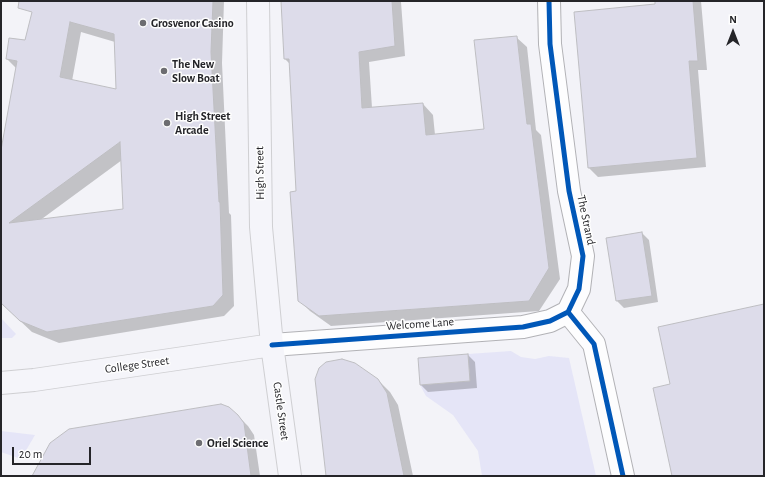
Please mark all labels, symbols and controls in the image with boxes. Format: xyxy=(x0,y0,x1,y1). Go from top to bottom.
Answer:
north arrow xyxy=(713,12,753,52)
text: N xyxy=(729,14,737,25)
place label: Grosvenor Casino xyxy=(151,16,234,30)
marker: Grosvenor Casino xyxy=(138,18,148,28)
place label: The New Slow Boat xyxy=(172,57,220,85)
marker: The New Slow Boat xyxy=(159,66,169,76)
place label: High Street Arcade xyxy=(175,109,230,137)
marker: High Street Arcade xyxy=(162,118,172,128)
street label: High Street xyxy=(252,146,268,200)
street label: The Strand xyxy=(574,194,598,246)
street label: Welcome Lane xyxy=(385,314,455,334)
street label: College Street xyxy=(104,353,170,377)
street label: Castle Street xyxy=(270,381,292,441)
place label: Oriel Science xyxy=(207,436,268,450)
marker: Oriel Science xyxy=(194,438,204,448)
scale bar xyxy=(14,439,93,465)
text: 20 m xyxy=(19,448,42,460)

